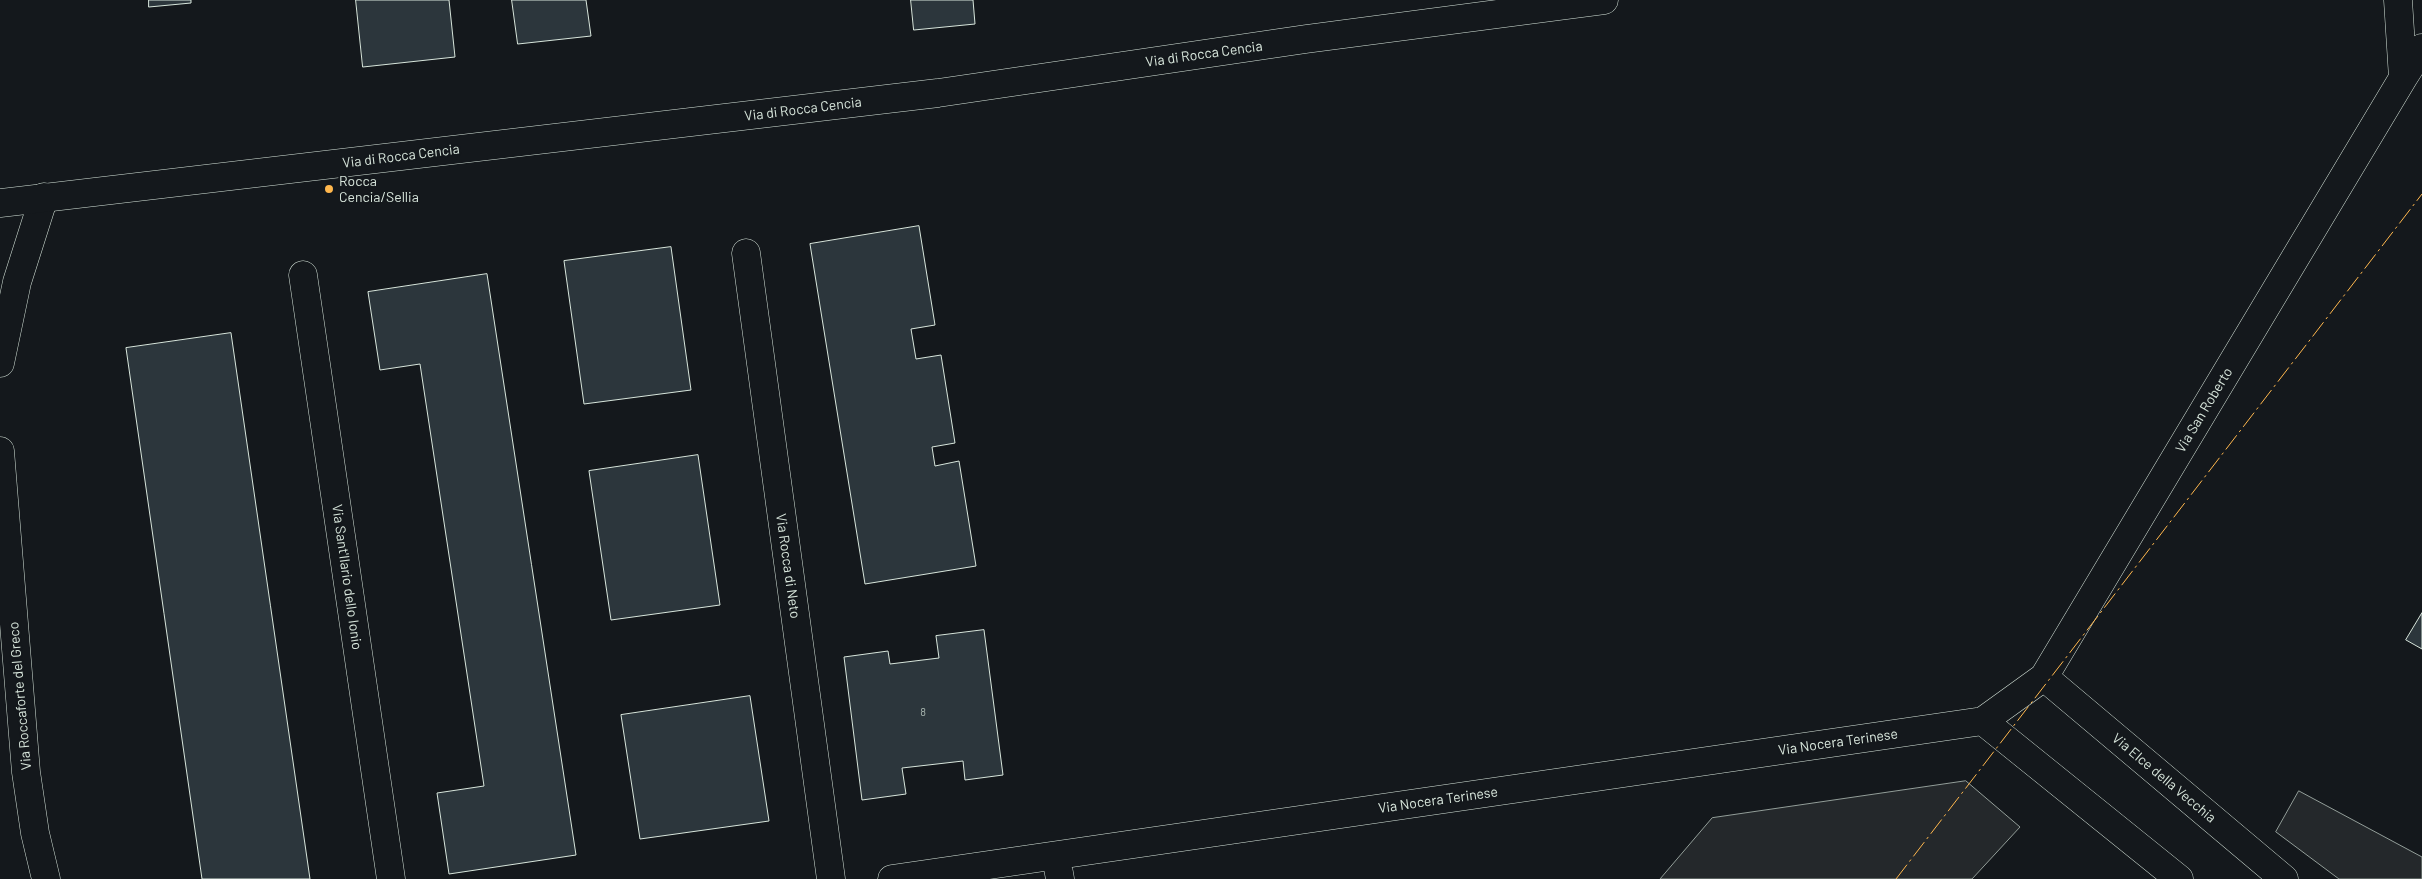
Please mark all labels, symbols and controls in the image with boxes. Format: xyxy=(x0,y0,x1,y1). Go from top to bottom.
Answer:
street label: Via di Rocca Cencia xyxy=(1144,37,1264,71)
street label: Via di Rocca Cencia xyxy=(744,93,862,125)
street label: Via di Rocca Cencia xyxy=(342,140,460,172)
place label: Rocca Cencia/Sellia xyxy=(339,173,419,206)
marker: Rocca Cencia/Sellia xyxy=(323,183,335,195)
street label: Via San Roberto xyxy=(2172,364,2236,456)
street label: Via Sant'Ilario dello Ionio xyxy=(328,503,366,651)
street label: Via Rocca di Neto xyxy=(772,512,804,620)
street label: Via Roccaforte del Greco xyxy=(5,621,35,771)
house number: 8 xyxy=(920,705,926,719)
street label: Via Nocera Terinese xyxy=(1777,725,1899,759)
street label: Via Elce della Vecchia xyxy=(2109,730,2219,826)
street label: Via Nocera Terinese xyxy=(1377,783,1499,817)

